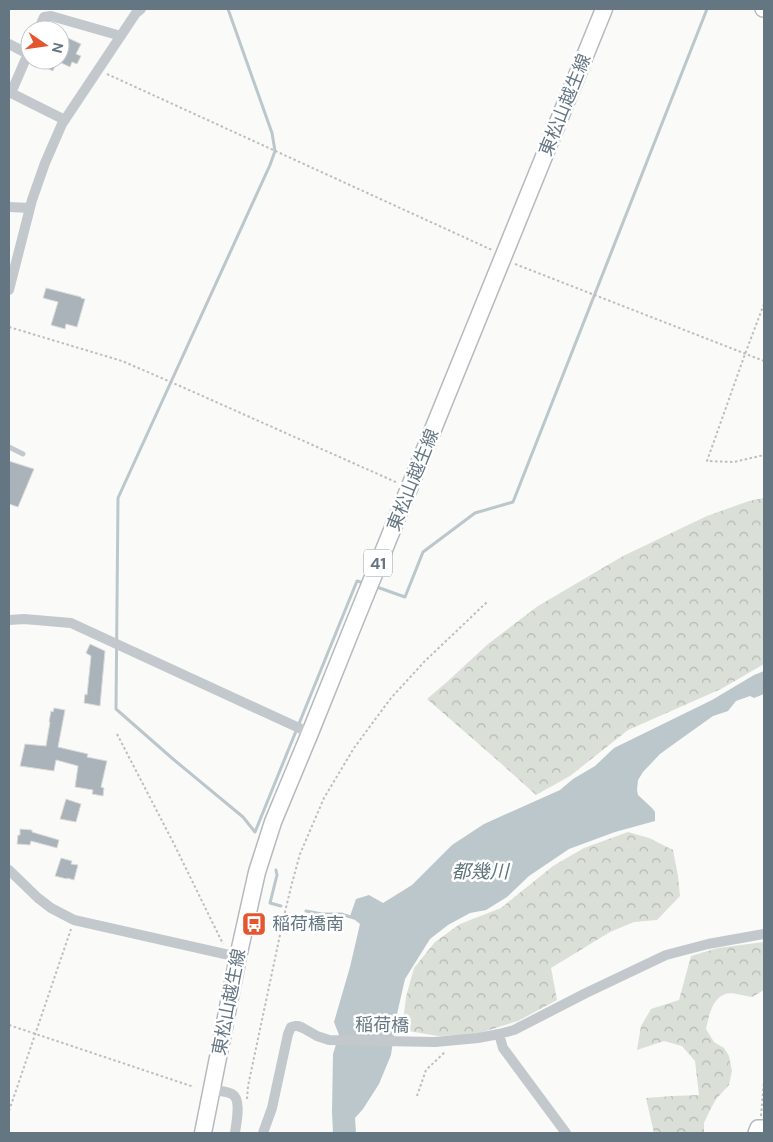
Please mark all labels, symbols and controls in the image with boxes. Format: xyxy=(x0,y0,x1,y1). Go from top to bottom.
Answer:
north arrow xyxy=(20,20,70,70)
text: N xyxy=(48,41,68,55)
street label: 東松山越生線 xyxy=(534,50,596,160)
street label: 東松山越生線 xyxy=(382,425,444,535)
road number: 41 xyxy=(364,550,392,576)
water label: 都幾川 xyxy=(451,859,510,884)
bus stop icon: 稲荷橋南 xyxy=(241,911,267,937)
place label: 稲荷橋南 xyxy=(272,912,344,936)
street label: 東松山越生線 xyxy=(207,947,251,1057)
street label: 稲荷橋 xyxy=(355,1013,409,1037)

